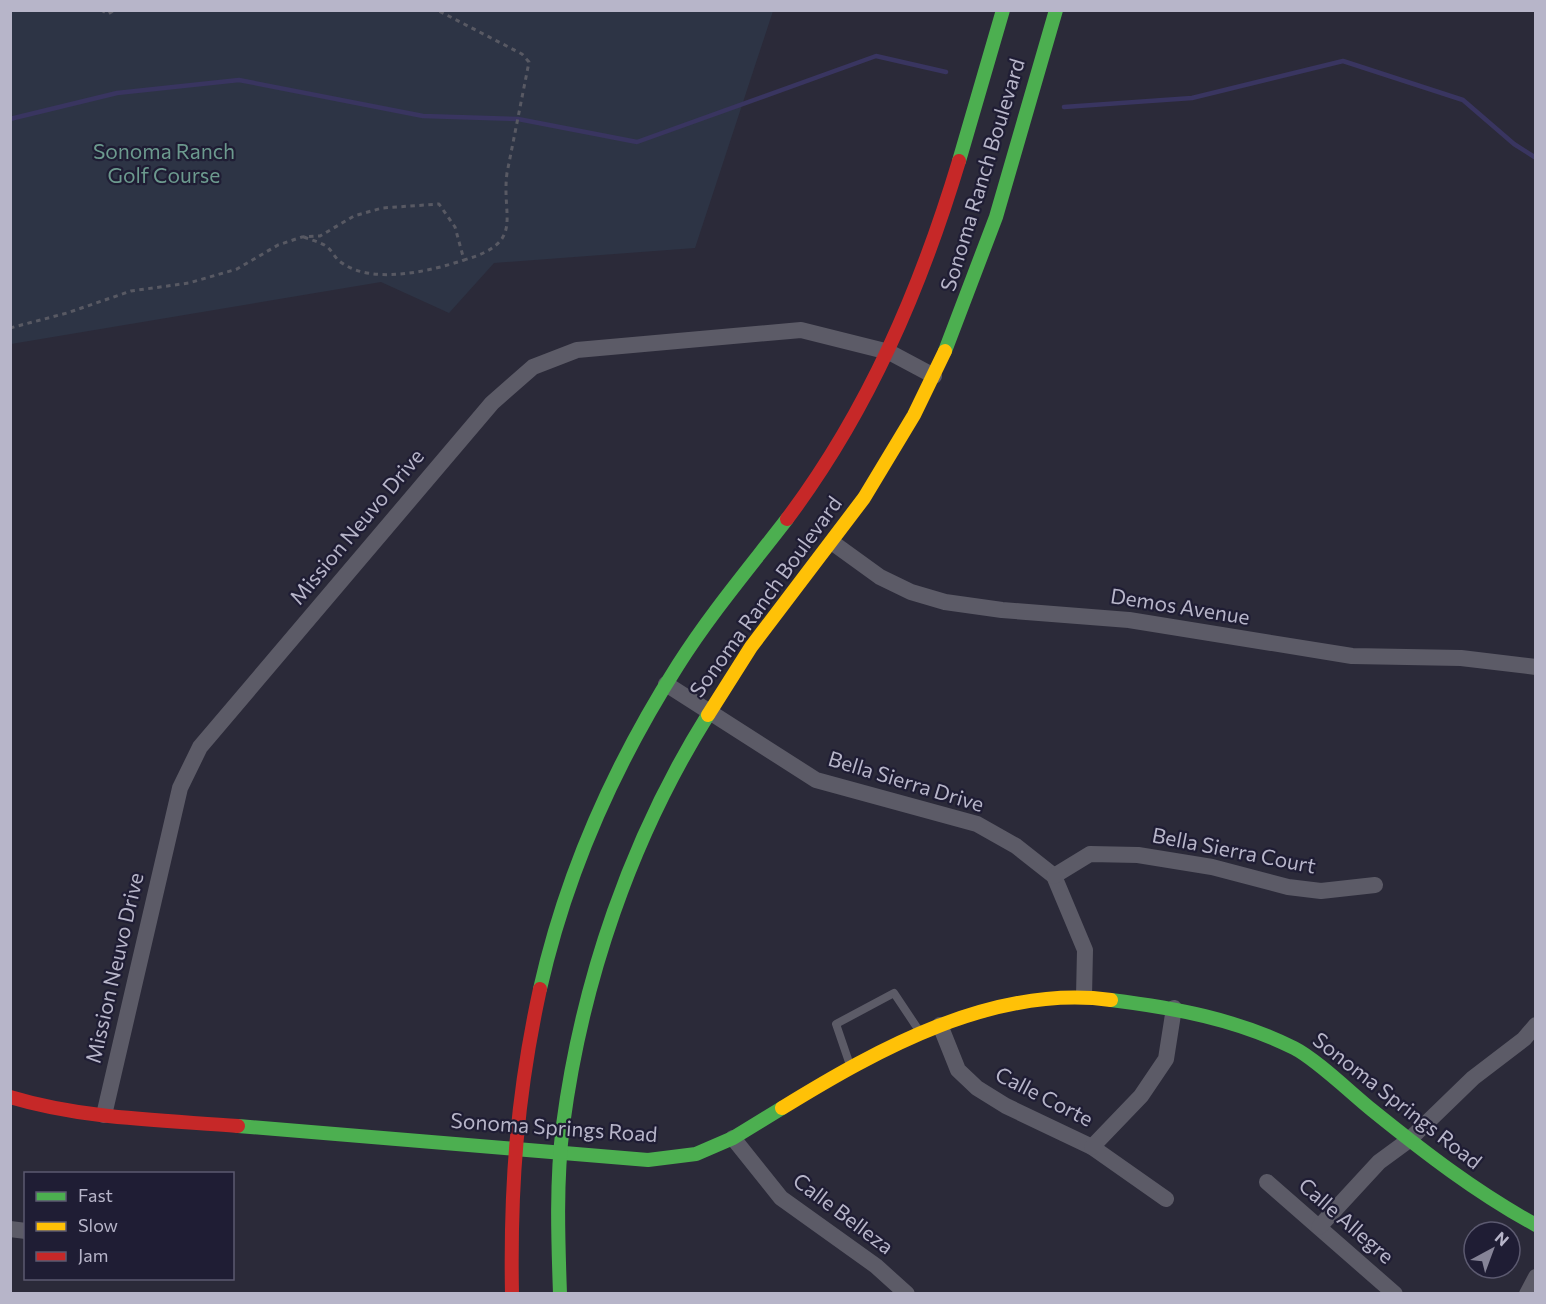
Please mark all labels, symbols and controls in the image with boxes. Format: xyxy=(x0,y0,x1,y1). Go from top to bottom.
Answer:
street label: Sonoma Ranch Boulevard xyxy=(934,55,1029,294)
park label: Sonoma Ranch Golf Course xyxy=(93,138,235,187)
street label: Mission Neuvo Drive xyxy=(284,443,428,609)
street label: Sonoma Ranch Boulevard xyxy=(684,491,846,701)
street label: Demos Avenue xyxy=(1109,582,1252,629)
street label: Bella Sierra Drive xyxy=(826,745,987,816)
street label: Bella Sierra Court xyxy=(1150,821,1318,878)
street label: Mission Neuvo Drive xyxy=(79,870,148,1065)
street label: Sonoma Springs Road xyxy=(1309,1026,1487,1173)
street label: Calle Corte xyxy=(992,1060,1098,1131)
street label: Sonoma Springs Road xyxy=(450,1107,658,1146)
street label: Calle Belleza xyxy=(789,1167,899,1259)
legend xyxy=(24,1172,234,1280)
street label: Calle Allegre xyxy=(1294,1172,1400,1268)
text: Fast xyxy=(78,1184,113,1206)
text: Slow xyxy=(78,1214,118,1236)
north arrow xyxy=(1462,1220,1522,1280)
text: N xyxy=(1491,1227,1513,1249)
text: Jam xyxy=(78,1244,108,1266)

